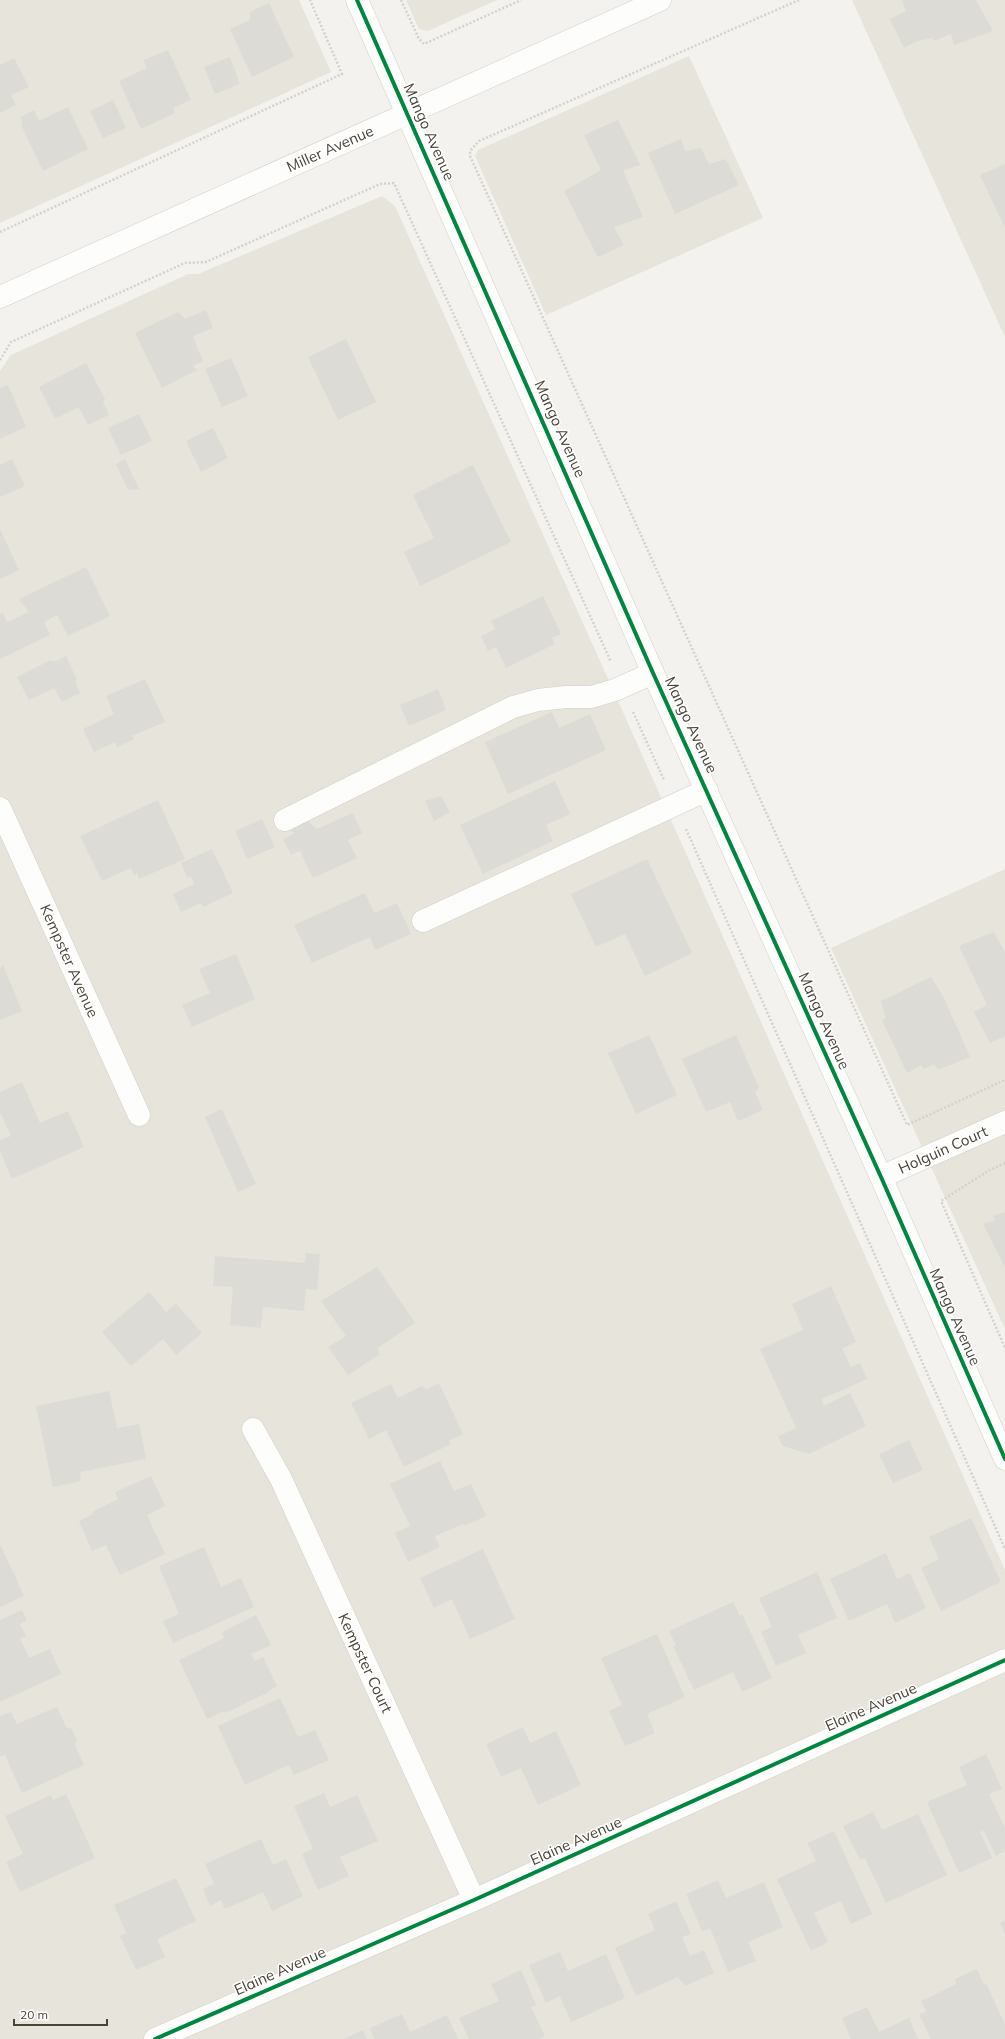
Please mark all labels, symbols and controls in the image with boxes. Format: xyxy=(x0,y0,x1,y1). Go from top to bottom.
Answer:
street label: Mango Avenue xyxy=(400,80,459,183)
street label: Miller Avenue xyxy=(283,121,376,176)
street label: Mango Avenue xyxy=(531,377,590,480)
street label: Mango Avenue xyxy=(661,673,722,776)
street label: Kempster Avenue xyxy=(36,901,103,1020)
street label: Mango Avenue xyxy=(795,969,854,1072)
street label: Holguin Court xyxy=(895,1121,990,1178)
street label: Mango Avenue xyxy=(926,1265,985,1368)
street label: Kempster Court xyxy=(334,1610,397,1716)
street label: Elaine Avenue xyxy=(822,1678,919,1735)
street label: Elaine Avenue xyxy=(527,1812,624,1869)
street label: Elaine Avenue xyxy=(231,1942,328,1999)
scale bar xyxy=(14,2001,107,2027)
text: 20 m xyxy=(20,2007,48,2022)

